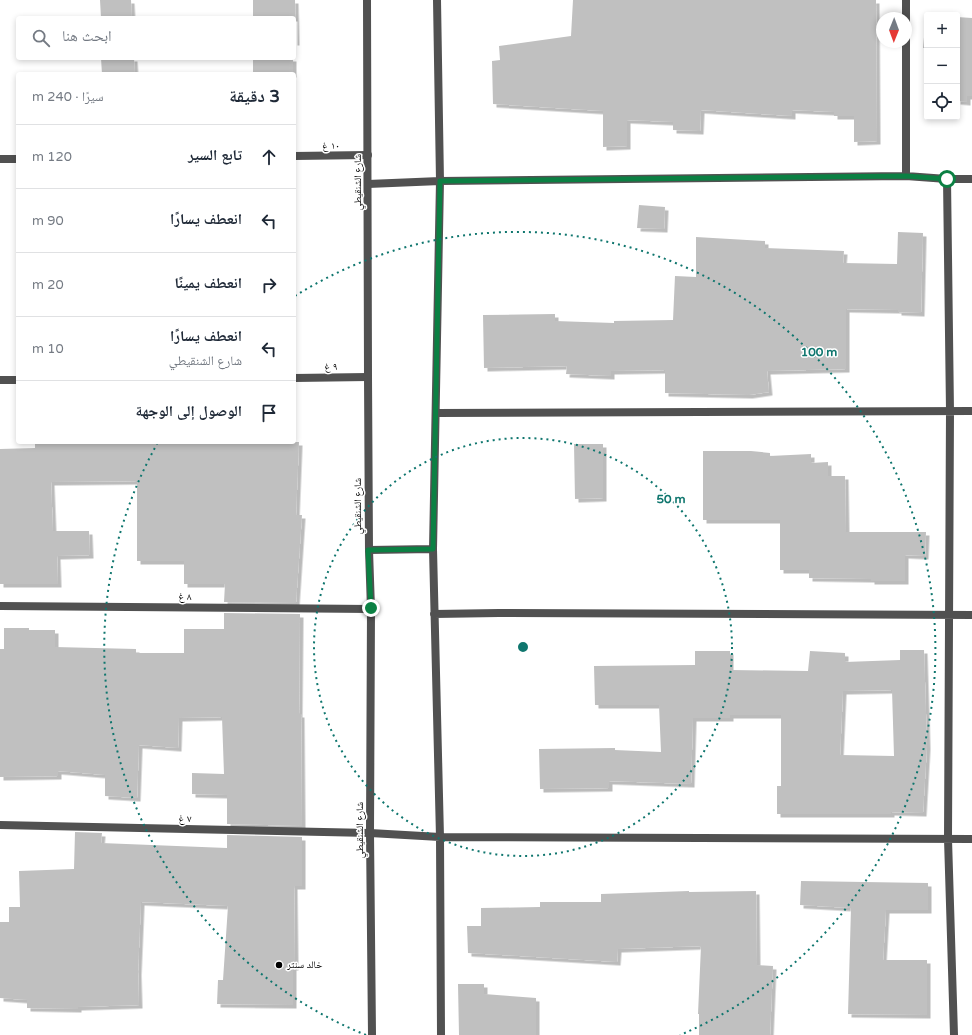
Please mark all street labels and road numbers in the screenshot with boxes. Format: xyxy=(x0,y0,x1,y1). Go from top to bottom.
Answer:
street label: ١٠ غ xyxy=(322,140,340,152)
street label: شارع الشنقيطي xyxy=(352,153,366,210)
street label: ٩ غ xyxy=(324,361,338,373)
street label: شارع الشنقيطي xyxy=(352,477,366,534)
street label: ٨ غ xyxy=(178,591,192,603)
street label: شارع الشنقيطي xyxy=(354,801,368,858)
street label: ٧ غ xyxy=(178,813,192,825)

